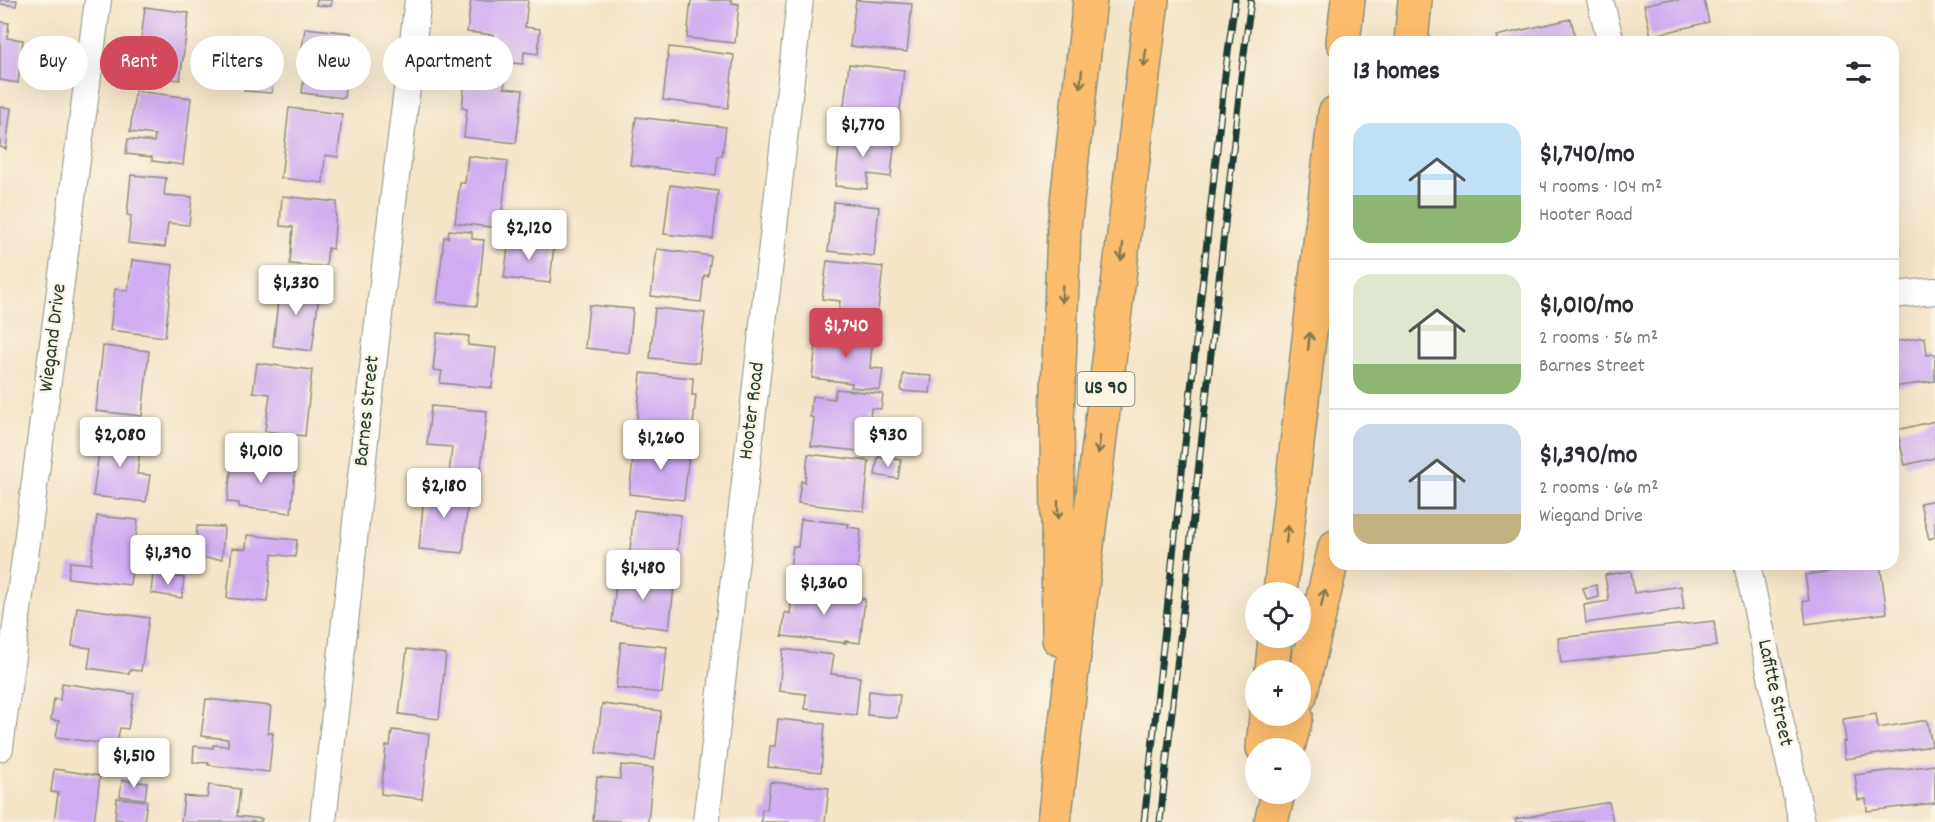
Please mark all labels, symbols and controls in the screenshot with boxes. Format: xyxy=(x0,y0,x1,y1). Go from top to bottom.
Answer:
chip: Buy xyxy=(18,36,88,90)
chip: Rent xyxy=(100,36,178,90)
chip: Filters xyxy=(190,36,284,90)
chip: New xyxy=(296,36,371,90)
chip: Apartment xyxy=(383,36,513,90)
one-way arrow xyxy=(1139,48,1150,68)
text: 13 homes xyxy=(1353,54,1440,91)
icon: filters xyxy=(1842,56,1875,89)
one-way arrow xyxy=(1075,69,1086,88)
pin: $1,770 xyxy=(814,107,912,158)
text: $1,770 xyxy=(841,112,885,140)
text: $1,740/mo xyxy=(1539,137,1635,174)
icon: home xyxy=(1401,147,1473,219)
text: 4 rooms · 104 m² xyxy=(1539,174,1662,202)
text: Hooter Road xyxy=(1539,202,1633,230)
pin: $2,120 xyxy=(480,210,578,261)
text: $2,120 xyxy=(506,215,552,243)
one-way arrow xyxy=(1116,241,1127,261)
pin: $1,330 xyxy=(247,265,345,316)
text: $1,330 xyxy=(273,270,319,298)
street label: Wiegand Drive xyxy=(32,282,76,394)
one-way arrow xyxy=(1056,284,1067,304)
text: $1,010/mo xyxy=(1539,288,1634,325)
icon: home xyxy=(1401,298,1473,370)
pin: $1,740 xyxy=(797,308,895,359)
text: $1,740 xyxy=(823,313,869,341)
text: 2 rooms · 56 m² xyxy=(1539,325,1658,353)
one-way arrow xyxy=(1304,331,1315,351)
text: Barnes Street xyxy=(1539,353,1645,381)
street label: Barnes Street xyxy=(347,354,389,468)
street label: Hooter Road xyxy=(732,360,774,462)
road number: US 90 xyxy=(1078,372,1134,406)
pin: $2,080 xyxy=(71,417,169,468)
pin: $930 xyxy=(852,417,924,468)
pin: $1,260 xyxy=(612,420,710,471)
text: $2,080 xyxy=(94,422,146,450)
text: $930 xyxy=(868,422,908,450)
text: $1,260 xyxy=(637,425,685,453)
pin: $1,010 xyxy=(212,433,310,484)
one-way arrow xyxy=(1093,435,1104,455)
text: $1,010 xyxy=(239,438,283,466)
text: $1,390/mo xyxy=(1539,438,1637,475)
icon: home xyxy=(1401,448,1473,520)
pin: $2,180 xyxy=(395,468,493,519)
text: $2,180 xyxy=(421,473,467,501)
text: 2 rooms · 66 m² xyxy=(1539,475,1659,503)
one-way arrow xyxy=(1052,499,1064,519)
text: Wiegand Drive xyxy=(1539,503,1643,531)
one-way arrow xyxy=(1282,525,1293,545)
pin: $1,390 xyxy=(119,535,217,586)
text: $1,390 xyxy=(144,540,192,568)
pin: $1,480 xyxy=(594,550,692,601)
text: $1,480 xyxy=(620,555,666,583)
pin: $1,360 xyxy=(775,565,873,616)
text: $1,360 xyxy=(800,570,848,598)
map controls xyxy=(1245,582,1311,804)
button: locate xyxy=(1245,582,1311,648)
one-way arrow xyxy=(1318,589,1330,608)
street label: Lafitte Street xyxy=(1748,637,1800,750)
button: + xyxy=(1245,660,1311,726)
pin: $1,510 xyxy=(85,738,183,789)
button: − xyxy=(1245,738,1311,804)
text: $1,510 xyxy=(113,743,155,771)

